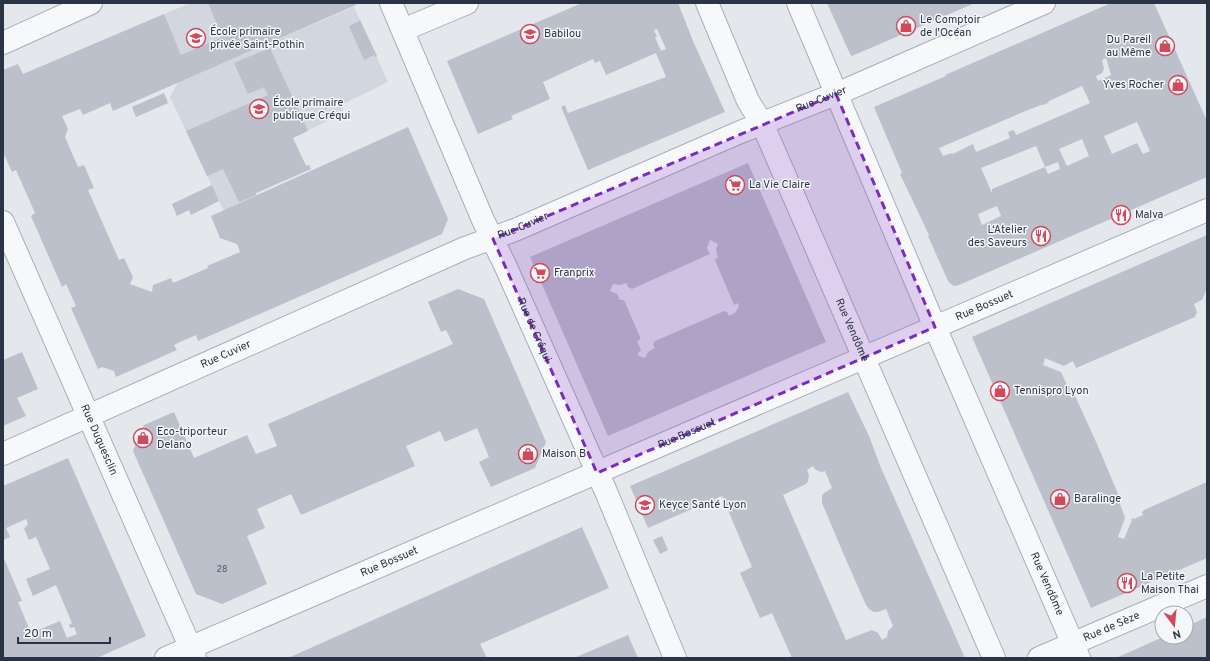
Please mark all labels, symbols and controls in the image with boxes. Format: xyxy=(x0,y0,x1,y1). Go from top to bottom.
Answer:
place label: Le Comptoir de l'Océan xyxy=(920,13,981,40)
shop icon: Le Comptoir de l'Océan xyxy=(895,15,917,37)
school or university icon: Babilou xyxy=(519,23,541,45)
place label: École primaire privée Saint-Pothin xyxy=(210,24,304,52)
school or university icon: École primaire privée Saint-Pothin xyxy=(185,27,207,49)
place label: Babilou xyxy=(544,27,581,41)
place label: Du Pareil au Même xyxy=(1106,33,1151,60)
shop icon: Du Pareil au Même xyxy=(1154,35,1176,57)
shop icon: Yves Rocher xyxy=(1167,74,1189,96)
place label: Yves Rocher xyxy=(1103,78,1165,92)
street label: Rue Cuvier xyxy=(794,83,850,116)
place label: École primaire publique Créqui xyxy=(273,95,350,123)
school or university icon: École primaire publique Créqui xyxy=(248,98,270,120)
supermarket icon: La Vie Claire xyxy=(724,174,746,196)
place label: La Vie Claire xyxy=(749,178,810,192)
restaurant icon: Malva xyxy=(1110,204,1132,226)
place label: Malva xyxy=(1135,208,1164,222)
street label: Rue Cuvier xyxy=(496,209,551,243)
place label: L‘Atelier des Saveurs xyxy=(968,223,1028,250)
restaurant icon: L‘Atelier des Saveurs xyxy=(1030,225,1052,247)
supermarket icon: Franprix xyxy=(529,262,551,284)
place label: Franprix xyxy=(554,266,595,280)
street label: Rue Bossuet xyxy=(953,287,1015,324)
street label: Rue de Créqui xyxy=(514,296,554,364)
street label: Rue Vendôme xyxy=(832,296,872,364)
street label: Rue Cuvier xyxy=(198,337,254,372)
shop icon: Tennispro Lyon xyxy=(989,380,1011,402)
place label: Tennispro Lyon xyxy=(1014,384,1089,398)
street label: Rue Duguesclin xyxy=(77,402,121,477)
street label: Rue Bossuet xyxy=(656,415,718,452)
place label: Eco-triporteur Delano xyxy=(157,425,228,452)
shop icon: Eco-triporteur Delano xyxy=(132,427,154,449)
shop icon: Maison B xyxy=(517,443,539,465)
place label: Maison B xyxy=(542,447,586,461)
shop icon: Baralinge xyxy=(1049,488,1071,510)
place label: Baralinge xyxy=(1074,492,1121,506)
school or university icon: Keyce Santé Lyon xyxy=(634,494,656,516)
place label: Keyce Santé Lyon xyxy=(659,498,746,512)
street label: Rue Bossuet xyxy=(358,543,420,581)
street label: Rue Vendôme xyxy=(1027,550,1067,618)
house number: 28 xyxy=(216,564,228,575)
place label: La Petite Maison Thai xyxy=(1141,570,1199,597)
restaurant icon: La Petite Maison Thai xyxy=(1116,572,1138,594)
north arrow xyxy=(1154,605,1194,645)
street label: Rue de Sèze xyxy=(1081,609,1142,645)
scale bar xyxy=(18,619,110,645)
text: 20 m xyxy=(24,626,52,642)
text: N xyxy=(1171,626,1182,641)

